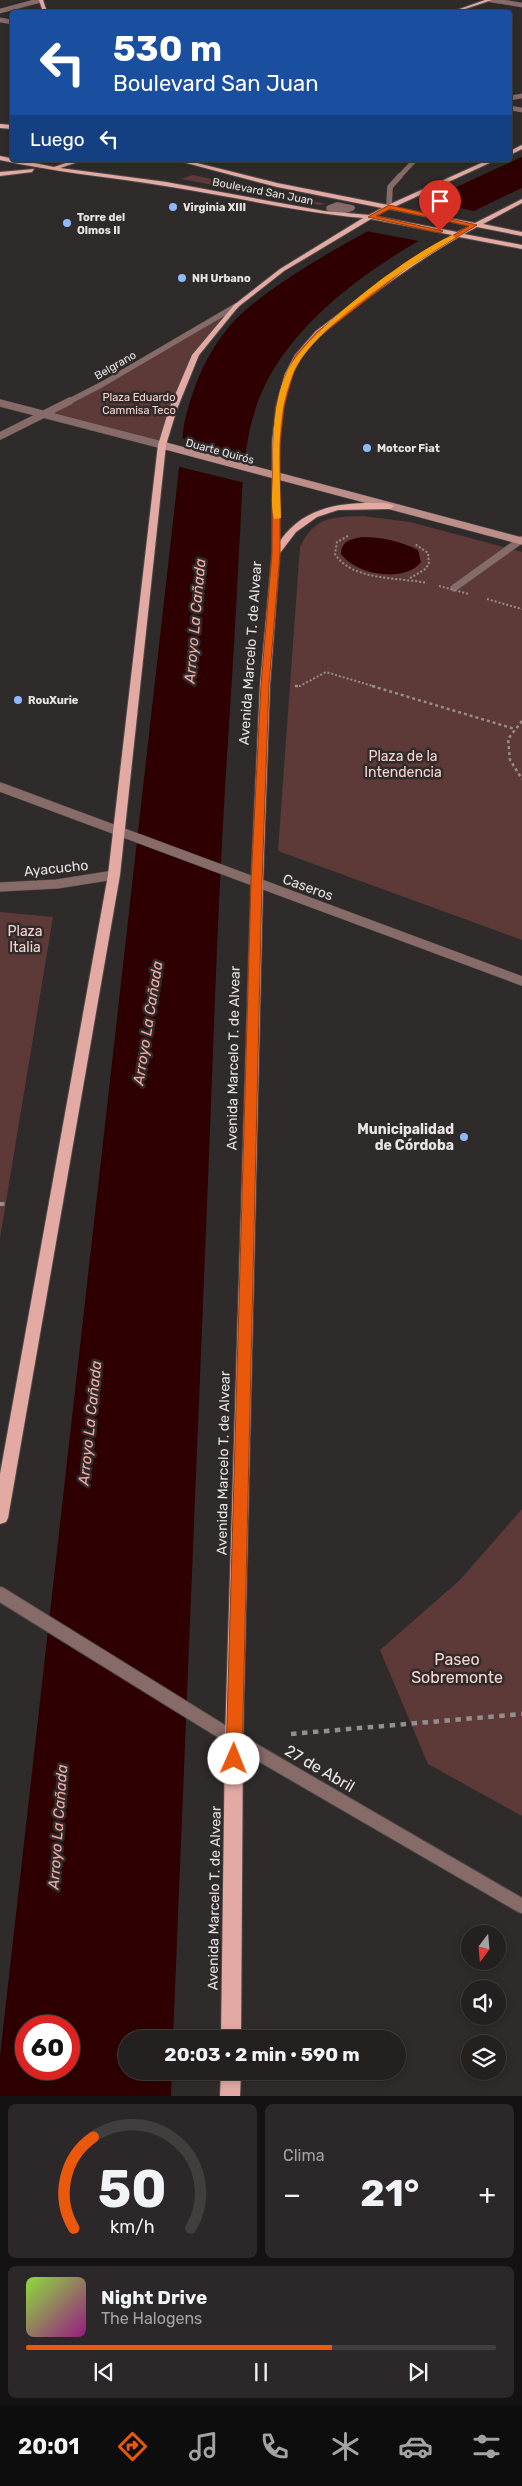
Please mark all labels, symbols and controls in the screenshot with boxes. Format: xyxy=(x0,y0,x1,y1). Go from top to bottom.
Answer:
text: 530 m xyxy=(113,28,222,70)
icon: left xyxy=(30,30,95,95)
text: Boulevard San Juan xyxy=(113,70,318,97)
icon: left xyxy=(95,125,123,153)
text: Luego xyxy=(30,128,85,151)
street label: Boulevard San Juan xyxy=(211,175,315,208)
pin xyxy=(419,180,461,231)
icon: arrive xyxy=(426,187,454,215)
marker: Virginia XIII xyxy=(167,201,179,213)
place label: Virginia XIII xyxy=(183,201,246,214)
place label: Torre del Olmos II xyxy=(77,211,125,237)
marker: Torre del Olmos II xyxy=(61,217,73,229)
marker: NH Urbano xyxy=(176,272,188,284)
place label: NH Urbano xyxy=(192,272,251,285)
street label: Belgrano xyxy=(92,348,138,383)
park label: Plaza Eduardo Cammisa Teco xyxy=(102,391,176,417)
street label: Duarte Quirós xyxy=(184,436,256,467)
marker: Motcor Fiat xyxy=(361,442,373,454)
place label: Motcor Fiat xyxy=(377,442,440,455)
water label: Arroyo La Cañada xyxy=(180,558,209,685)
street label: Avenida Marcelo T. de Alvear xyxy=(236,560,265,746)
marker: RouXurie xyxy=(12,694,24,706)
place label: RouXurie xyxy=(28,694,79,707)
park label: Plaza de la Intendencia xyxy=(364,748,442,781)
street label: Ayacucho xyxy=(23,857,89,880)
street label: Caseros xyxy=(280,871,335,904)
park label: Plaza Italia xyxy=(8,923,42,956)
water label: Arroyo La Cañada xyxy=(129,960,167,1087)
street label: Avenida Marcelo T. de Alvear xyxy=(223,965,244,1150)
place label: Municipalidad de Córdoba xyxy=(357,1121,454,1154)
marker: Municipalidad de Córdoba xyxy=(458,1131,470,1143)
water label: Arroyo La Cañada xyxy=(74,1360,106,1487)
street label: Avenida Marcelo T. de Alvear xyxy=(213,1370,234,1555)
park label: Paseo Sobremonte xyxy=(411,1650,503,1687)
position arrow xyxy=(207,1732,259,1784)
street label: 27 de Abril xyxy=(281,1741,358,1796)
water label: Arroyo La Cañada xyxy=(45,1764,71,1891)
street label: Avenida Marcelo T. de Alvear xyxy=(204,1805,225,1990)
north arrow xyxy=(461,1925,506,1970)
map controls xyxy=(461,1925,506,2080)
button: sound xyxy=(461,1980,506,2025)
speed limit sign: 60 xyxy=(15,2015,80,2080)
button: layers xyxy=(461,2035,506,2080)
text: 20:03 · 2 min · 590 m xyxy=(164,2043,360,2066)
text: Clima xyxy=(283,2146,324,2165)
text: 50 xyxy=(98,2158,167,2220)
text: 21° xyxy=(360,2170,419,2216)
text: − xyxy=(283,2178,301,2211)
text: + xyxy=(479,2178,496,2211)
text: km/h xyxy=(110,2216,155,2237)
text: Night Drive xyxy=(101,2286,207,2309)
text: The Halogens xyxy=(101,2309,202,2328)
icon: previous xyxy=(90,2358,118,2386)
icon: pause xyxy=(247,2358,275,2386)
icon: next xyxy=(404,2358,432,2386)
icon: directions xyxy=(115,2429,150,2464)
icon: music xyxy=(186,2429,221,2464)
icon: phone xyxy=(257,2429,292,2464)
icon: climate xyxy=(328,2429,363,2464)
icon: car xyxy=(398,2429,433,2464)
icon: filters xyxy=(469,2429,504,2464)
text: 20:01 xyxy=(18,2433,79,2460)

